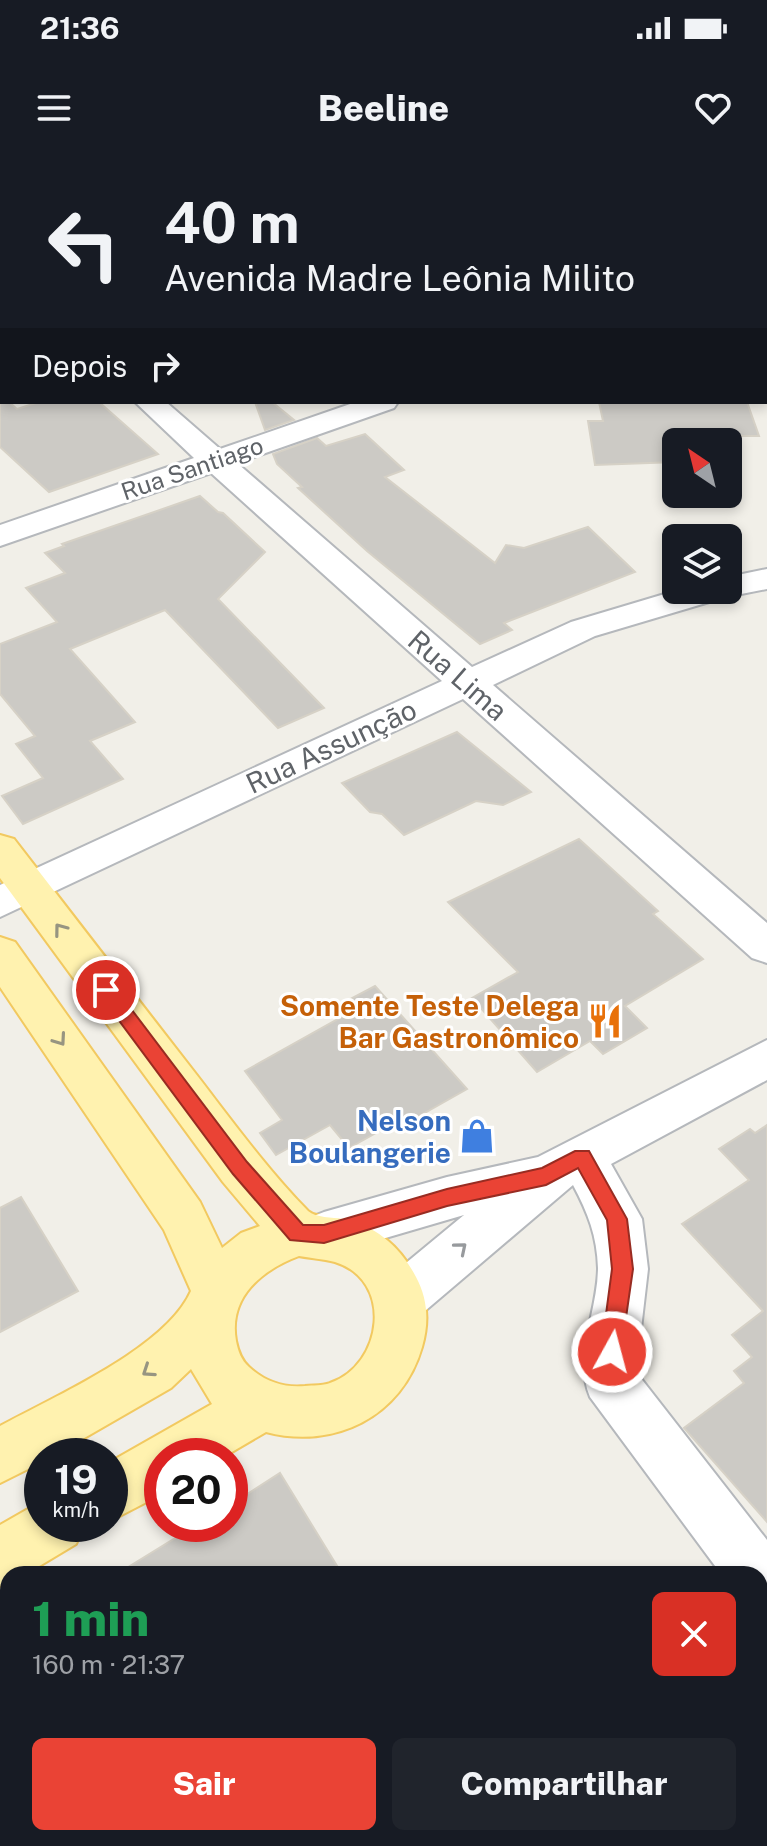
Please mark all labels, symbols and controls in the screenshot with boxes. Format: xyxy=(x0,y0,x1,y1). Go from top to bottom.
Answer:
text: 21:36 xyxy=(40,10,120,46)
icon: menu xyxy=(32,86,76,130)
icon: heart xyxy=(691,86,735,130)
text: Beeline xyxy=(318,87,449,129)
text: 40 m xyxy=(164,190,300,256)
icon: left xyxy=(32,192,136,296)
text: Avenida Madre Leônia Milito xyxy=(164,257,635,299)
icon: right xyxy=(143,344,187,388)
text: Depois xyxy=(32,348,127,384)
north arrow xyxy=(662,428,742,508)
map controls xyxy=(662,428,742,604)
street label: Rua Santiago xyxy=(117,431,267,505)
button: layers xyxy=(662,524,742,604)
street label: Rua Lima xyxy=(402,623,514,727)
street label: Rua Assunção xyxy=(241,692,421,800)
one-way arrow xyxy=(56,924,70,938)
pin xyxy=(72,956,140,1024)
icon: arrive xyxy=(84,968,128,1012)
place label: Somente Teste Delega Bar Gastronômico xyxy=(280,989,579,1054)
restaurant icon: Somente Teste Delega Bar Gastronômico xyxy=(586,1002,624,1040)
one-way arrow xyxy=(50,1032,65,1046)
place label: Nelson Boulangerie xyxy=(289,1104,451,1169)
shop icon: Nelson Boulangerie xyxy=(458,1117,496,1155)
one-way arrow xyxy=(451,1243,466,1258)
position arrow xyxy=(570,1310,654,1394)
one-way arrow xyxy=(142,1361,156,1376)
speed limit sign: 20 xyxy=(144,1438,248,1542)
text: 19 xyxy=(54,1456,98,1503)
text: km/h xyxy=(52,1498,100,1522)
text: 1 min xyxy=(32,1590,149,1647)
button: close xyxy=(652,1592,736,1676)
text: 160 m · 21:37 xyxy=(32,1649,185,1680)
button: Sair xyxy=(32,1738,376,1830)
button: Compartilhar xyxy=(392,1738,736,1830)

